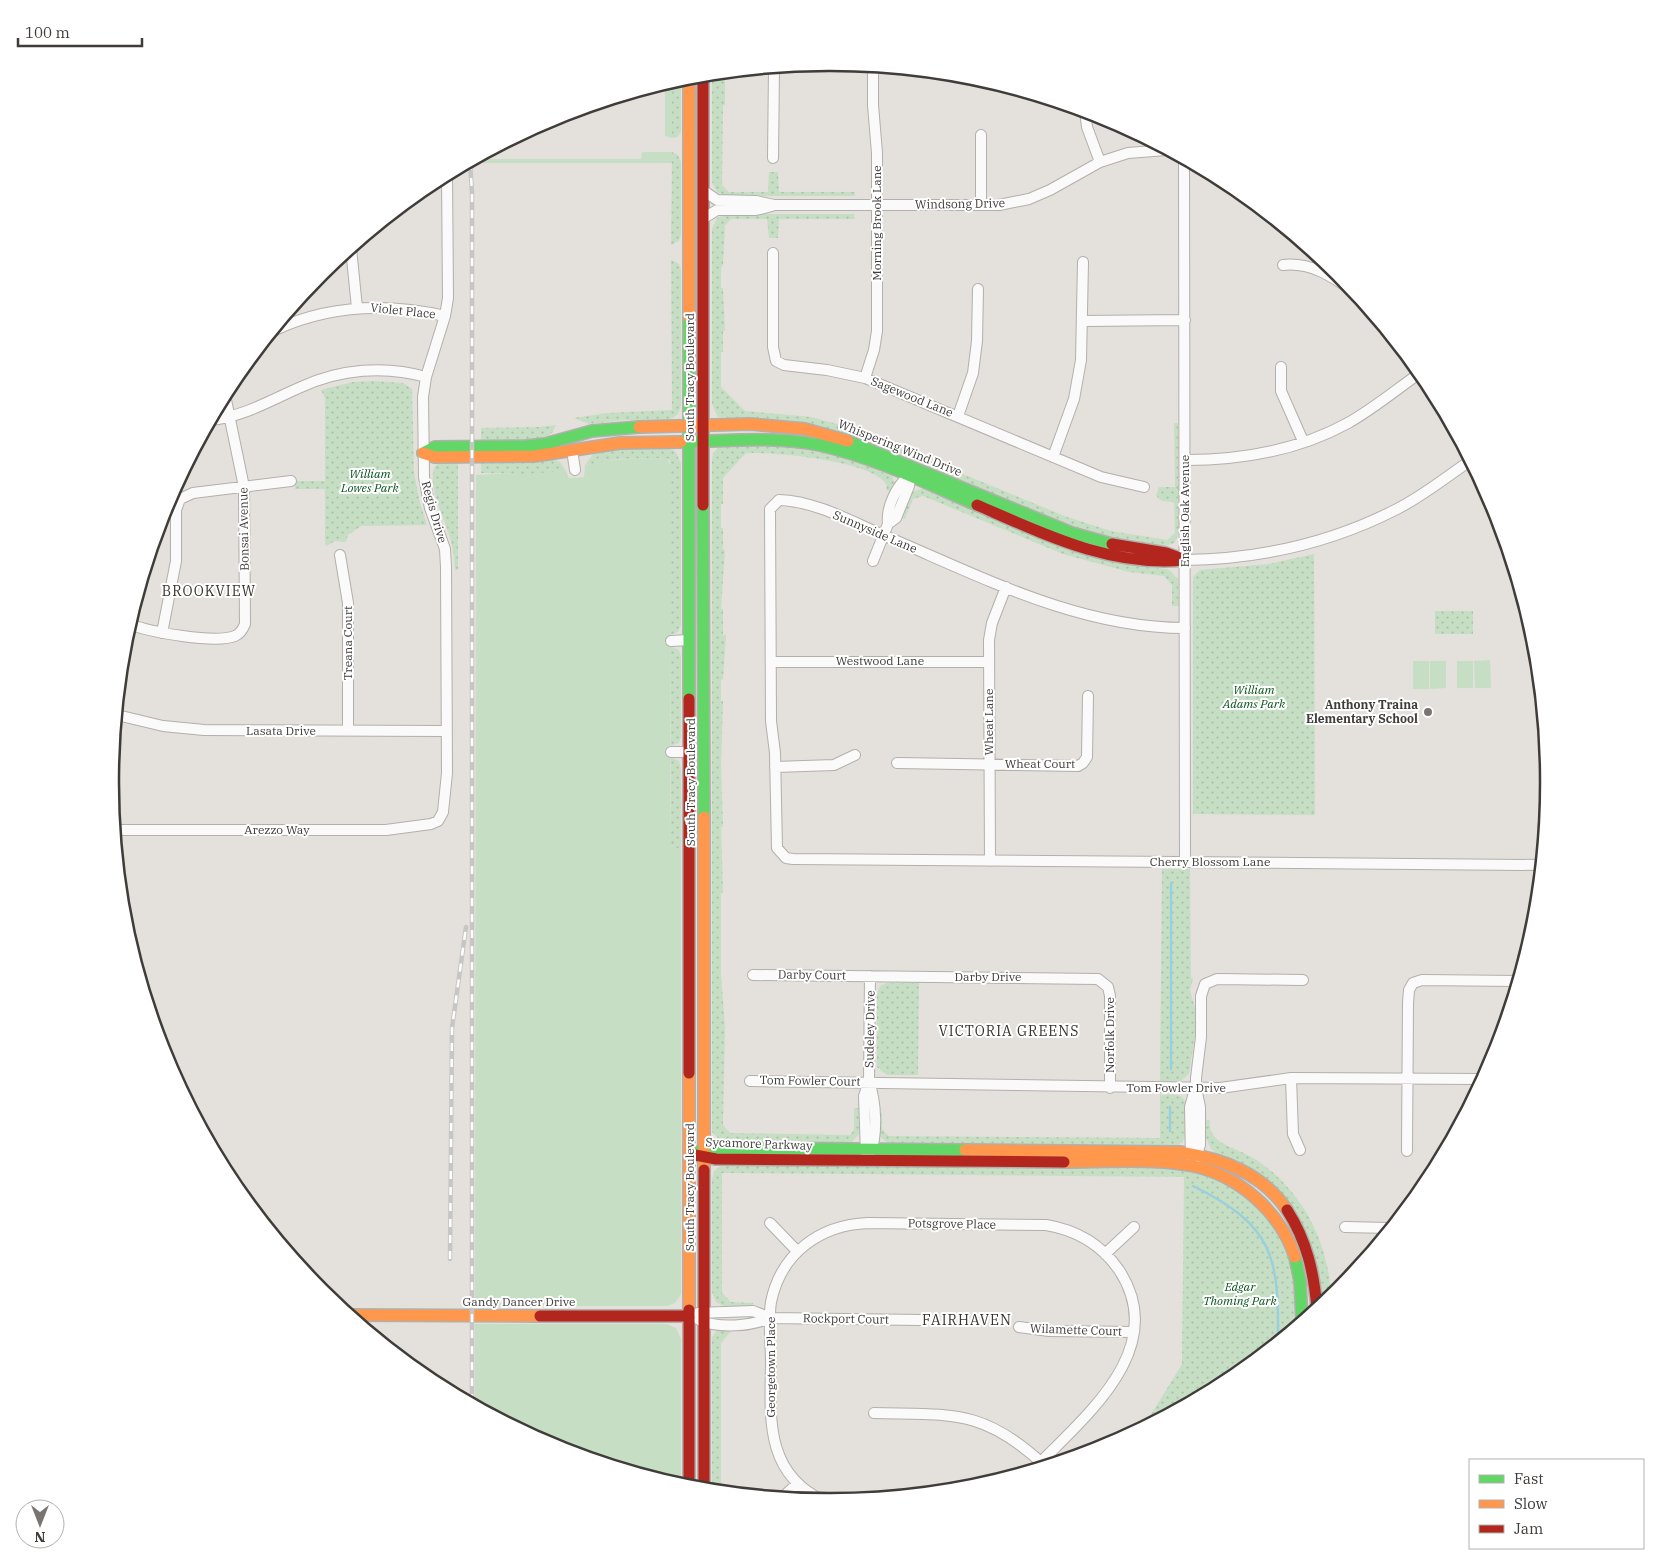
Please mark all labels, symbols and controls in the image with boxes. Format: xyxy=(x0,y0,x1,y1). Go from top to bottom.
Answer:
scale bar xyxy=(18,15,141,47)
text: 100 m xyxy=(25,23,70,42)
street label: Morning Brook Lane xyxy=(869,165,884,281)
street label: Windsong Drive xyxy=(915,195,1005,212)
street label: Violet Place xyxy=(370,300,436,321)
street label: South Tracy Boulevard xyxy=(682,313,697,441)
street label: Sagewood Lane xyxy=(869,373,955,420)
street label: Whispering Wind Drive xyxy=(836,416,964,479)
street label: English Oak Avenue xyxy=(1177,455,1192,567)
park label: William Lowes Park xyxy=(340,466,400,495)
street label: Regis Drive xyxy=(419,479,450,544)
street label: Bonsai Avenue xyxy=(235,487,252,571)
street label: Sunnyside Lane xyxy=(831,507,920,556)
district label: BROOKVIEW xyxy=(162,582,256,600)
street label: Treana Court xyxy=(340,606,355,680)
street label: Westwood Lane xyxy=(836,653,924,668)
park label: William Adams Park xyxy=(1222,682,1286,711)
street label: Wheat Lane xyxy=(981,689,996,755)
place label: Anthony Traina Elementary School xyxy=(1306,697,1418,726)
marker: Anthony Traina Elementary School xyxy=(1422,706,1434,718)
street label: South Tracy Boulevard xyxy=(683,718,698,846)
street label: Lasata Drive xyxy=(246,723,316,738)
street label: Wheat Court xyxy=(1005,756,1075,771)
street label: Arezzo Way xyxy=(244,822,310,837)
street label: Cherry Blossom Lane xyxy=(1150,854,1270,869)
street label: Darby Court xyxy=(778,966,846,983)
street label: Darby Drive xyxy=(955,969,1021,984)
street label: Sudeley Drive xyxy=(861,990,878,1068)
street label: Norfolk Drive xyxy=(1102,997,1117,1073)
district label: VICTORIA GREENS xyxy=(939,1022,1079,1040)
street label: Tom Fowler Court xyxy=(759,1072,861,1089)
street label: Tom Fowler Drive xyxy=(1126,1080,1226,1095)
street label: South Tracy Boulevard xyxy=(682,1123,697,1251)
street label: Sycamore Parkway xyxy=(705,1134,813,1153)
street label: Potsgrove Place xyxy=(908,1215,996,1232)
park label: Edgar Thoming Park xyxy=(1203,1279,1277,1308)
street label: Gandy Dancer Drive xyxy=(462,1294,576,1309)
street label: Rockport Court xyxy=(803,1310,889,1327)
district label: FAIRHAVEN xyxy=(922,1311,1012,1329)
street label: Georgetown Place xyxy=(763,1317,778,1417)
street label: Wilamette Court xyxy=(1030,1320,1122,1339)
legend xyxy=(1469,1459,1644,1549)
text: Fast xyxy=(1514,1469,1544,1488)
text: Slow xyxy=(1514,1494,1548,1513)
north arrow xyxy=(15,1499,65,1549)
text: Jam xyxy=(1514,1519,1543,1538)
text: N xyxy=(34,1528,46,1546)

